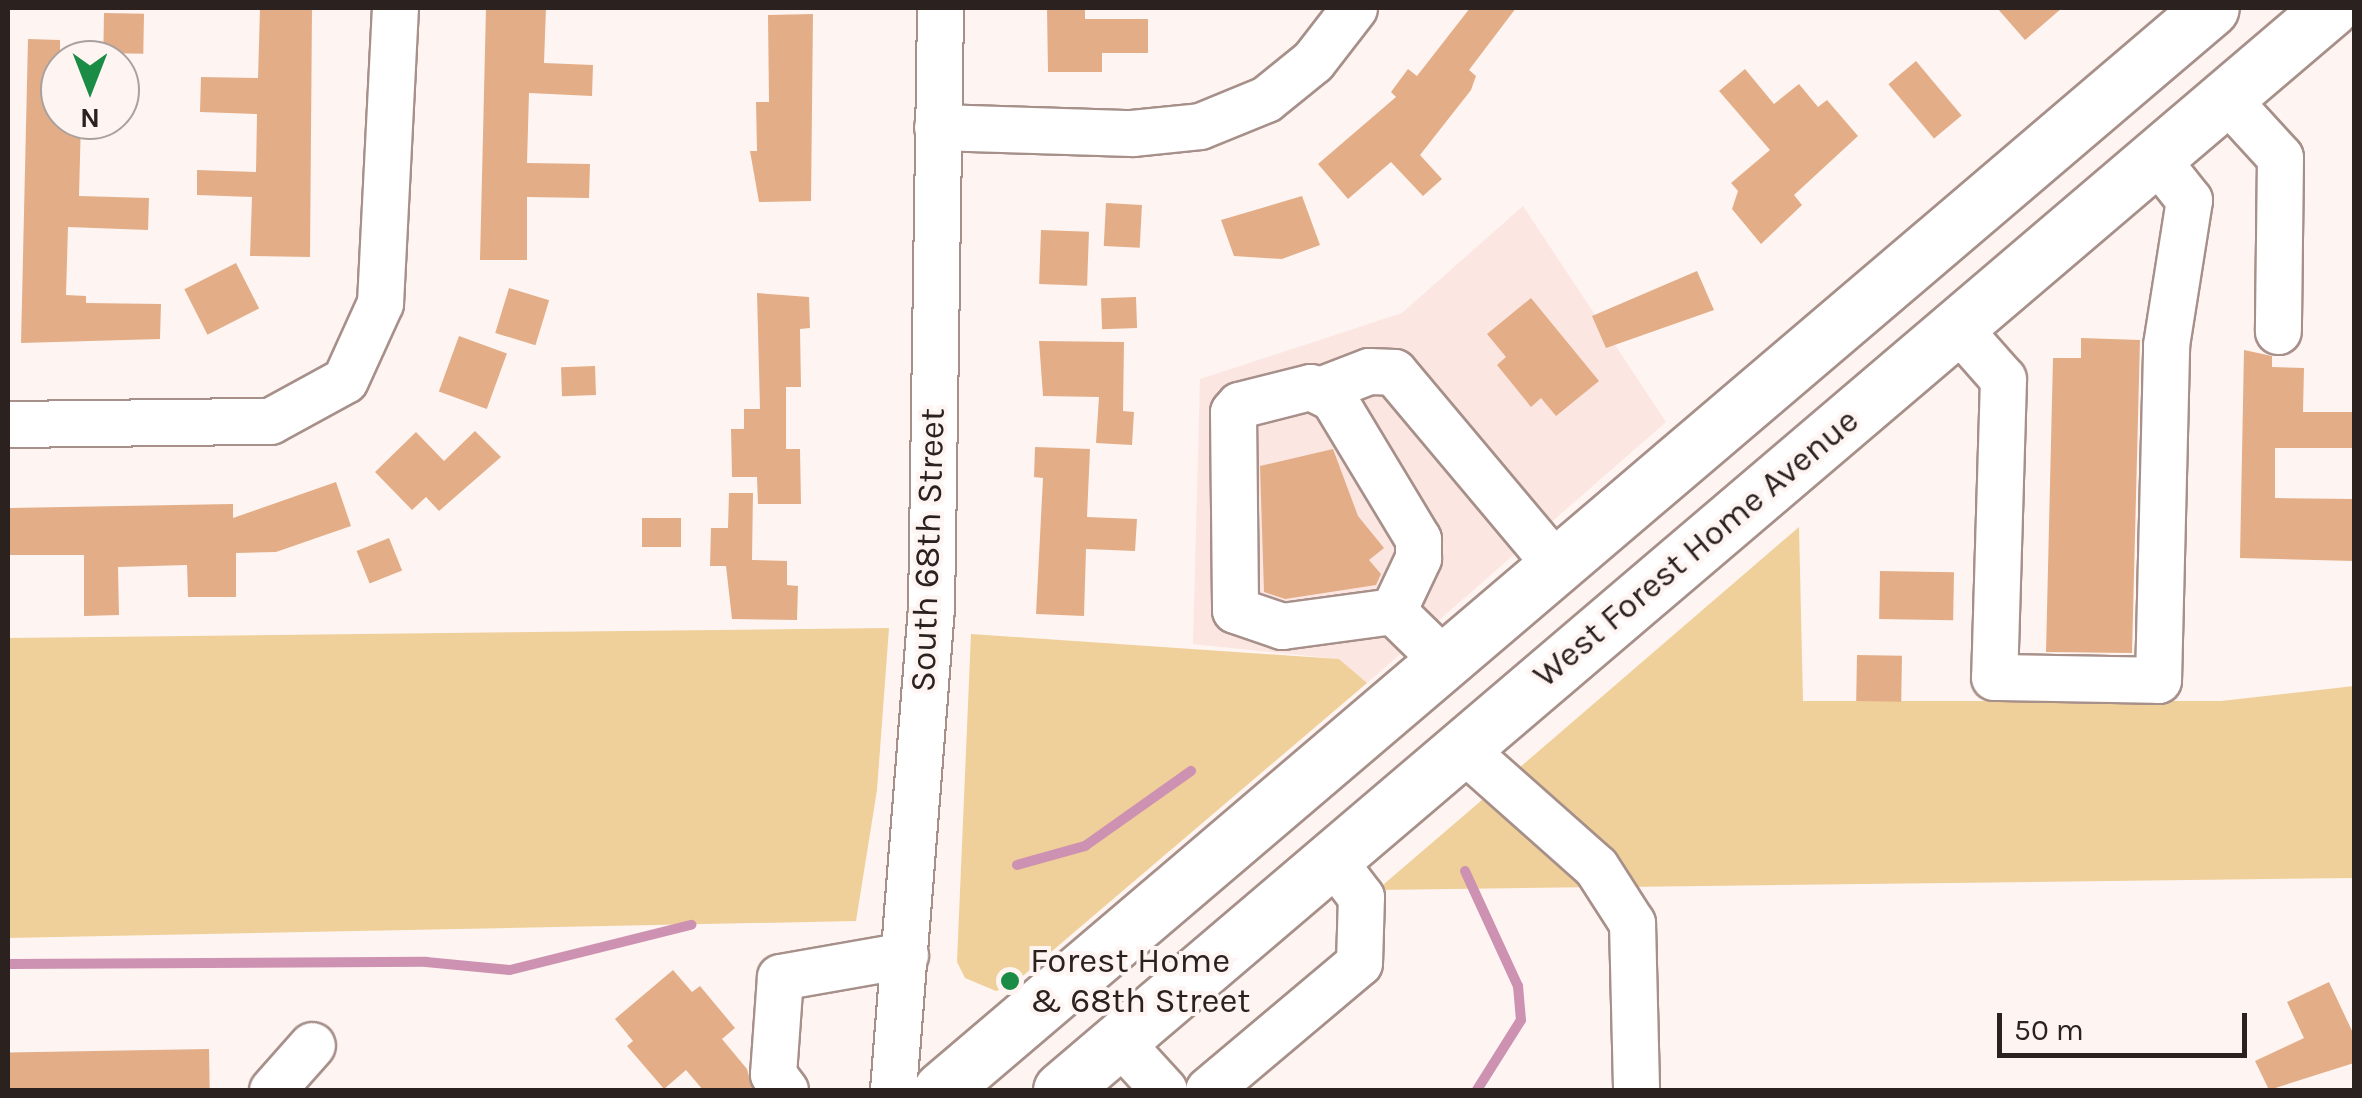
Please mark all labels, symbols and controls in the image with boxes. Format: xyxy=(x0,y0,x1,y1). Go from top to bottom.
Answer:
north arrow xyxy=(40,40,140,140)
text: N xyxy=(80,102,100,135)
street label: West Forest Home Avenue xyxy=(1525,400,1867,696)
street label: South 68th Street xyxy=(902,407,954,693)
place label: Forest Home & 68th Street xyxy=(1030,940,1251,1022)
marker: Forest Home & 68th Street xyxy=(999,970,1021,992)
scale bar xyxy=(2002,993,2252,1055)
text: 50 m xyxy=(2014,1012,2084,1048)

